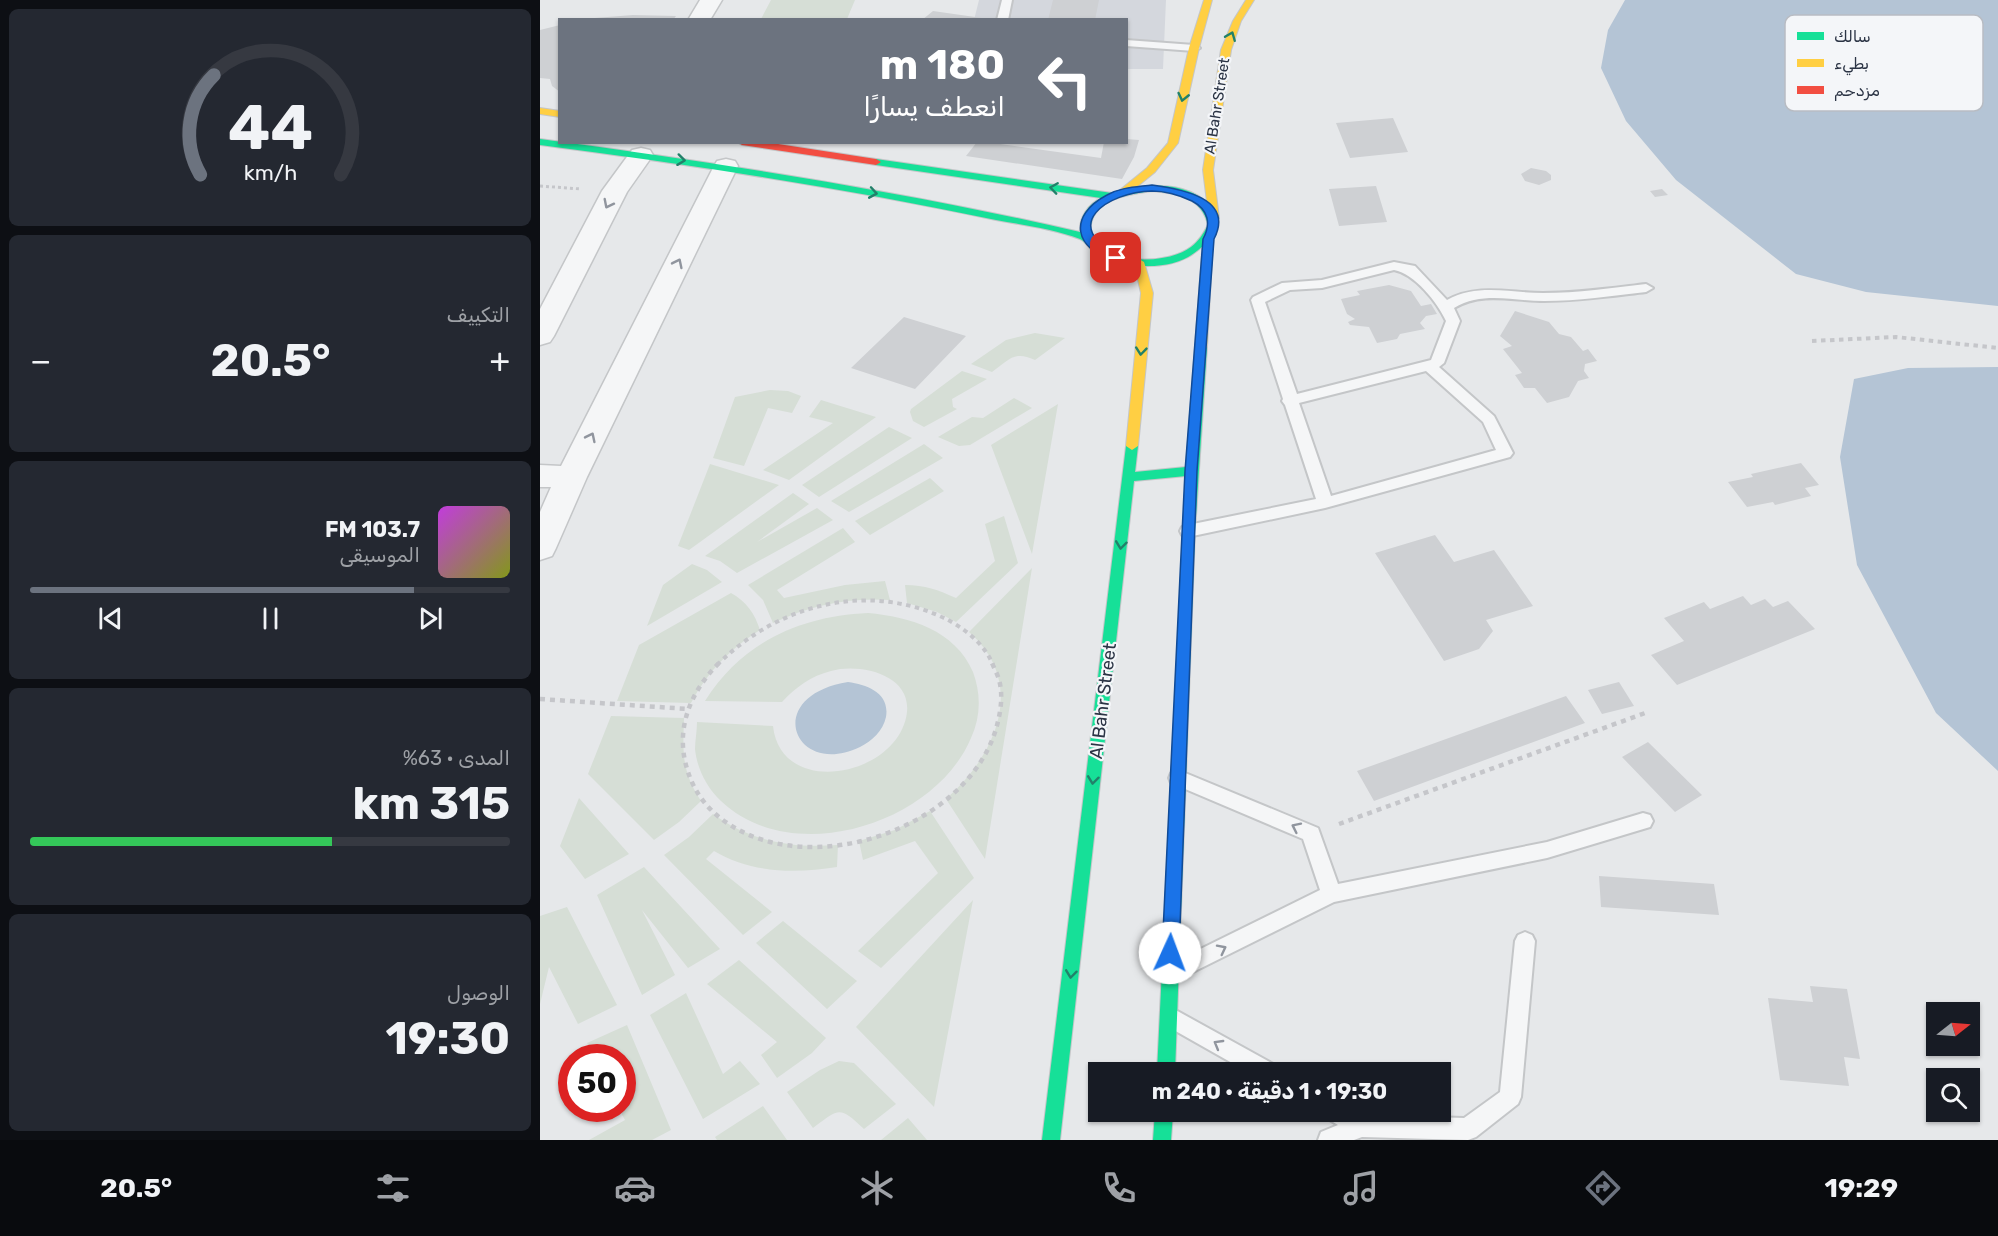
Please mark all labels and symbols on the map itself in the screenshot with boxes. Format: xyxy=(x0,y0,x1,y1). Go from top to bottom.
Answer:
legend xyxy=(1785,15,1983,111)
text: سالك xyxy=(1834,27,1871,46)
one-way arrow xyxy=(1224,31,1236,42)
text: بطيء xyxy=(1834,54,1869,76)
street label: Al Bahr Street xyxy=(1201,56,1234,155)
text: مزدحم xyxy=(1834,81,1880,101)
one-way arrow xyxy=(1177,92,1190,102)
one-way arrow xyxy=(677,154,686,166)
one-way arrow xyxy=(1049,182,1059,194)
one-way arrow xyxy=(868,186,878,199)
one-way arrow xyxy=(604,197,615,208)
pin xyxy=(1090,232,1141,283)
one-way arrow xyxy=(670,258,682,269)
one-way arrow xyxy=(1135,346,1148,355)
one-way arrow xyxy=(584,433,595,444)
one-way arrow xyxy=(1115,540,1128,549)
street label: Al Bahr Street xyxy=(1085,642,1121,760)
one-way arrow xyxy=(1088,775,1100,785)
one-way arrow xyxy=(1292,822,1303,834)
position arrow xyxy=(1138,921,1202,985)
one-way arrow xyxy=(1215,944,1226,956)
one-way arrow xyxy=(1065,969,1077,978)
north arrow xyxy=(1926,1002,1980,1056)
one-way arrow xyxy=(1214,1040,1224,1052)
speed limit sign: 50 xyxy=(558,1044,636,1122)

